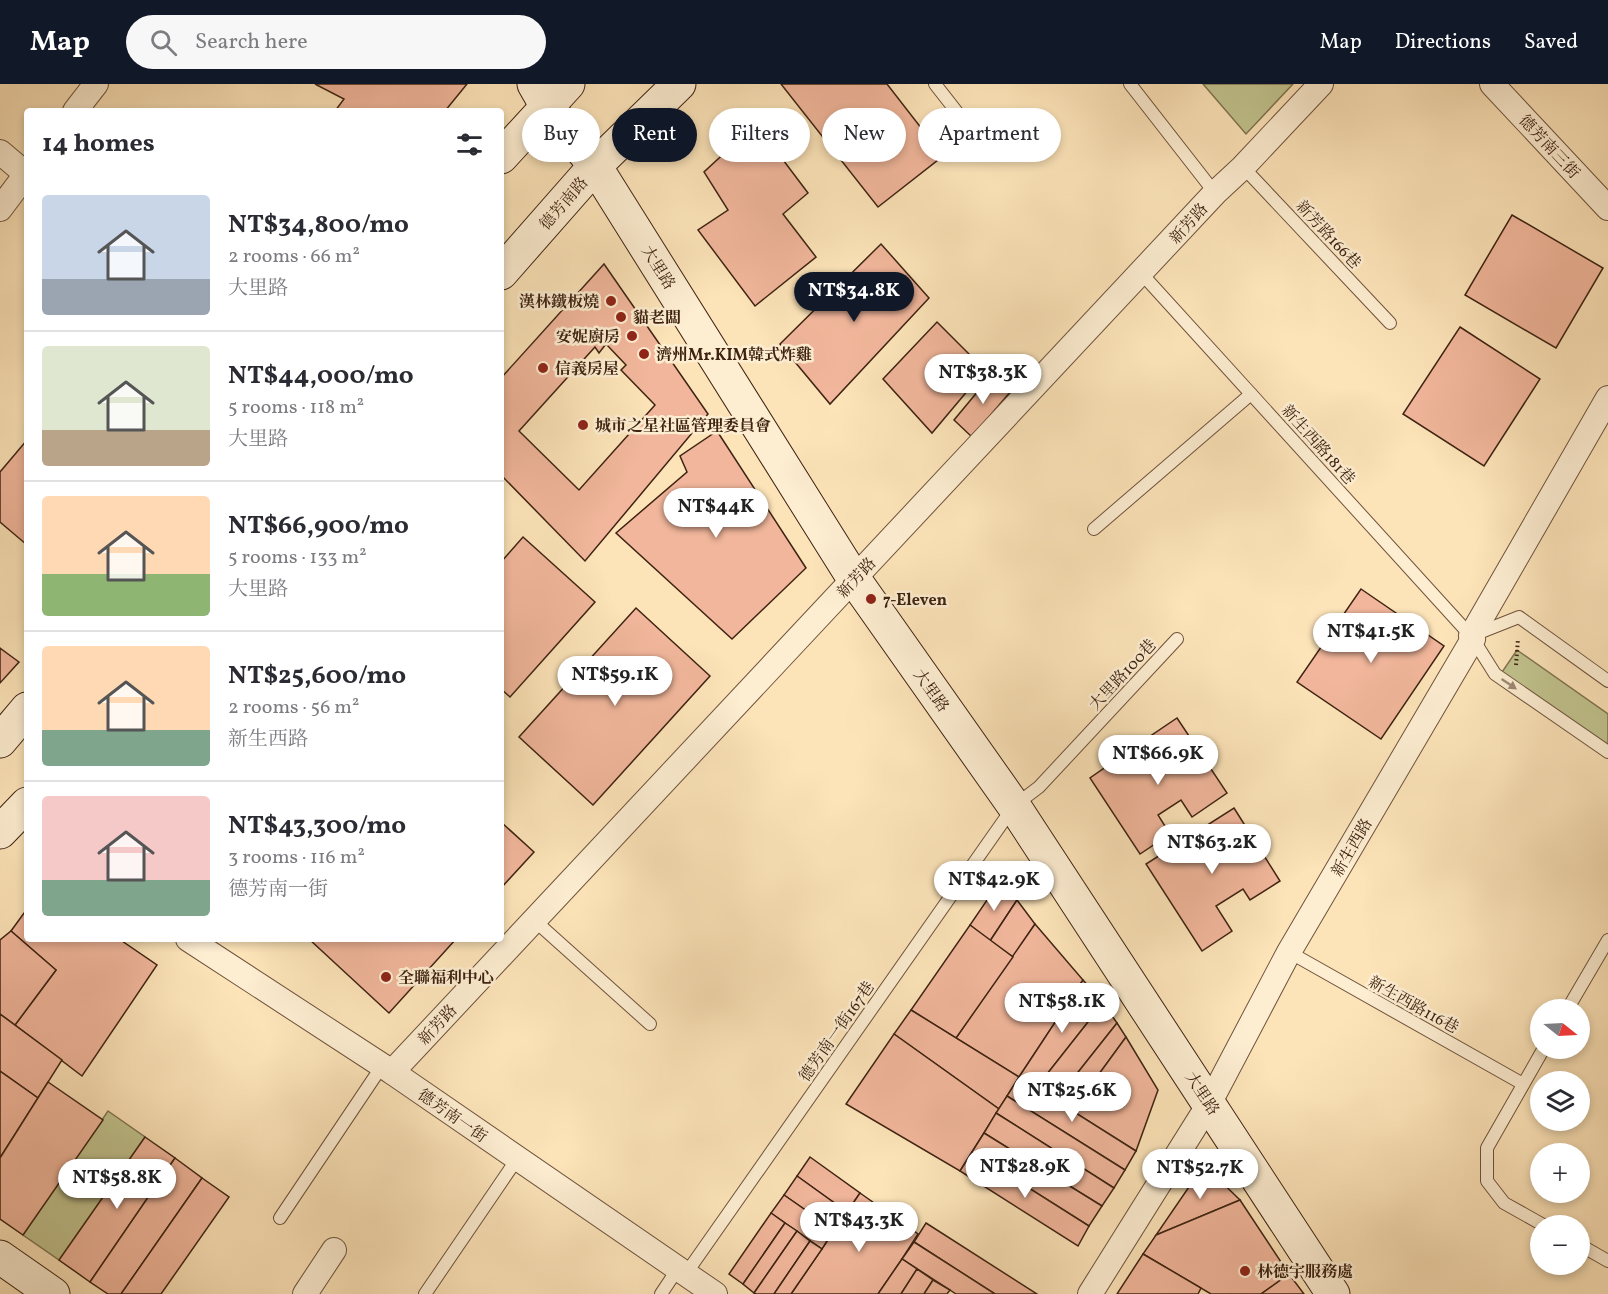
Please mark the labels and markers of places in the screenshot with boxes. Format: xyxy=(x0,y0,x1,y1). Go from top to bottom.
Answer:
pin: NT$34.8K xyxy=(792,272,916,323)
place label: 漢林鐵板燒 xyxy=(519,292,599,314)
marker: 漢林鐵板燒 xyxy=(604,294,618,308)
place label: 貓老闆 xyxy=(633,308,681,330)
marker: 貓老闆 xyxy=(614,310,628,324)
place label: 安妮廚房 xyxy=(556,327,620,349)
marker: 安妮廚房 xyxy=(625,329,639,343)
place label: 濟州Mr.KIM韓式炸雞 xyxy=(656,345,812,367)
marker: 濟州Mr.KIM韓式炸雞 xyxy=(637,347,651,361)
pin: NT$38.3K xyxy=(921,354,1045,405)
place label: 信義房屋 xyxy=(555,359,619,381)
marker: 信義房屋 xyxy=(536,361,550,375)
place label: 城市之星社區管理委員會 xyxy=(595,416,771,438)
marker: 城市之星社區管理委員會 xyxy=(576,418,590,432)
pin: NT$44K xyxy=(667,488,765,539)
place label: 7-Eleven xyxy=(883,590,948,612)
marker: 7-Eleven xyxy=(864,592,878,606)
pin: NT$41.5K xyxy=(1309,613,1433,664)
pin: NT$59.1K xyxy=(553,656,677,707)
pin: NT$66.9K xyxy=(1096,735,1220,786)
pin: NT$63.2K xyxy=(1150,824,1274,875)
pin: NT$42.9K xyxy=(932,861,1056,912)
place label: 全聯福利中心 xyxy=(398,968,494,990)
marker: 全聯福利中心 xyxy=(379,970,393,984)
pin: NT$58.1K xyxy=(1000,983,1124,1034)
pin: NT$25.6K xyxy=(1010,1072,1134,1123)
pin: NT$28.9K xyxy=(963,1148,1087,1199)
pin: NT$52.7K xyxy=(1138,1149,1262,1200)
pin: NT$58.8K xyxy=(55,1159,179,1210)
pin: NT$43.3K xyxy=(797,1202,921,1253)
place label: 林德宇服務處 xyxy=(1257,1262,1353,1284)
marker: 林德宇服務處 xyxy=(1238,1264,1252,1278)

